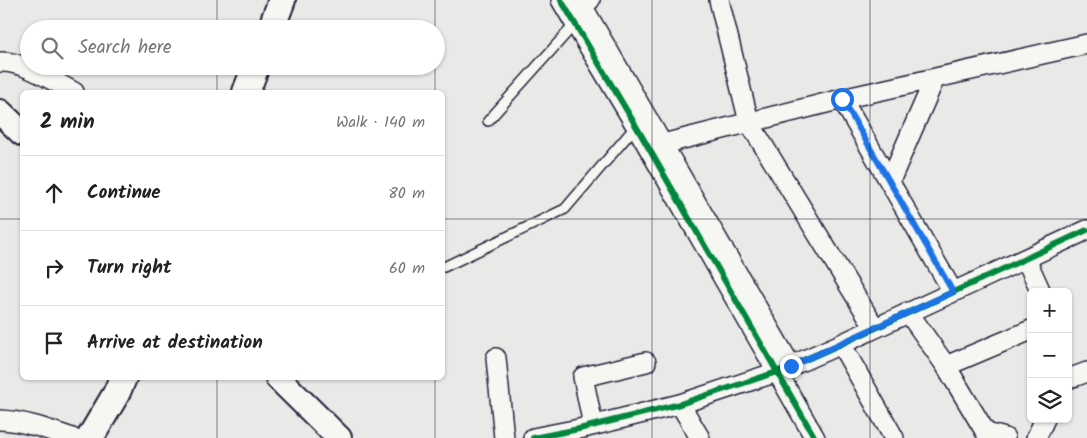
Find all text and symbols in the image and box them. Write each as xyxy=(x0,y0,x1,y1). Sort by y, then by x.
search box xyxy=(20,20,445,75)
text: Search here xyxy=(78,33,172,63)
icon: search xyxy=(38,34,66,62)
route start xyxy=(831,88,854,111)
text: 2 min xyxy=(40,106,95,139)
text: Walk · 140 m xyxy=(336,110,425,135)
text: Continue xyxy=(87,178,160,208)
icon: ahead xyxy=(40,179,68,207)
text: 80 m xyxy=(388,181,425,206)
text: Turn right xyxy=(87,253,172,283)
icon: right xyxy=(40,254,68,282)
text: 60 m xyxy=(389,256,425,281)
map controls xyxy=(1027,288,1072,423)
button: + xyxy=(1027,288,1072,333)
text: Arrive at destination xyxy=(87,328,263,358)
icon: arrive xyxy=(40,329,68,357)
button: − xyxy=(1027,333,1072,378)
route end xyxy=(780,355,803,378)
button: layers xyxy=(1027,378,1072,423)

